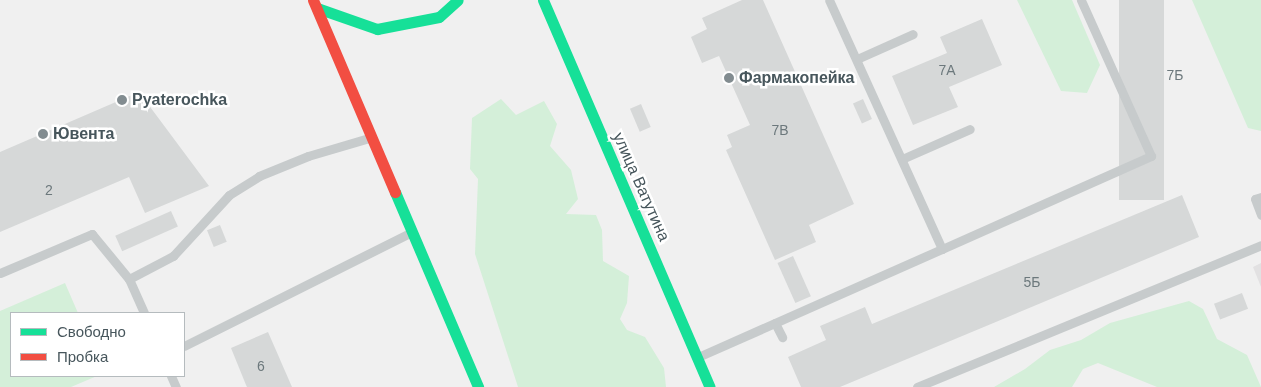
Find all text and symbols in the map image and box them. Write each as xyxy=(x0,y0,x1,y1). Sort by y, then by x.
house number: 7А xyxy=(938,62,956,78)
house number: 7Б xyxy=(1167,67,1183,83)
place label: Фармакопейка xyxy=(739,68,855,88)
marker: Фармакопейка xyxy=(723,72,735,84)
place label: Pyaterochka xyxy=(132,90,227,110)
marker: Pyaterochka xyxy=(116,94,128,106)
house number: 7В xyxy=(771,122,789,138)
place label: Ювента xyxy=(53,124,114,144)
marker: Ювента xyxy=(37,128,49,140)
street label: улица Ватутина xyxy=(608,130,674,244)
house number: 2 xyxy=(45,182,53,198)
house number: 5Б xyxy=(1024,274,1040,290)
legend xyxy=(10,312,185,377)
text: Свободно xyxy=(57,323,126,340)
text: Пробка xyxy=(57,348,108,365)
house number: 6 xyxy=(257,358,265,374)

